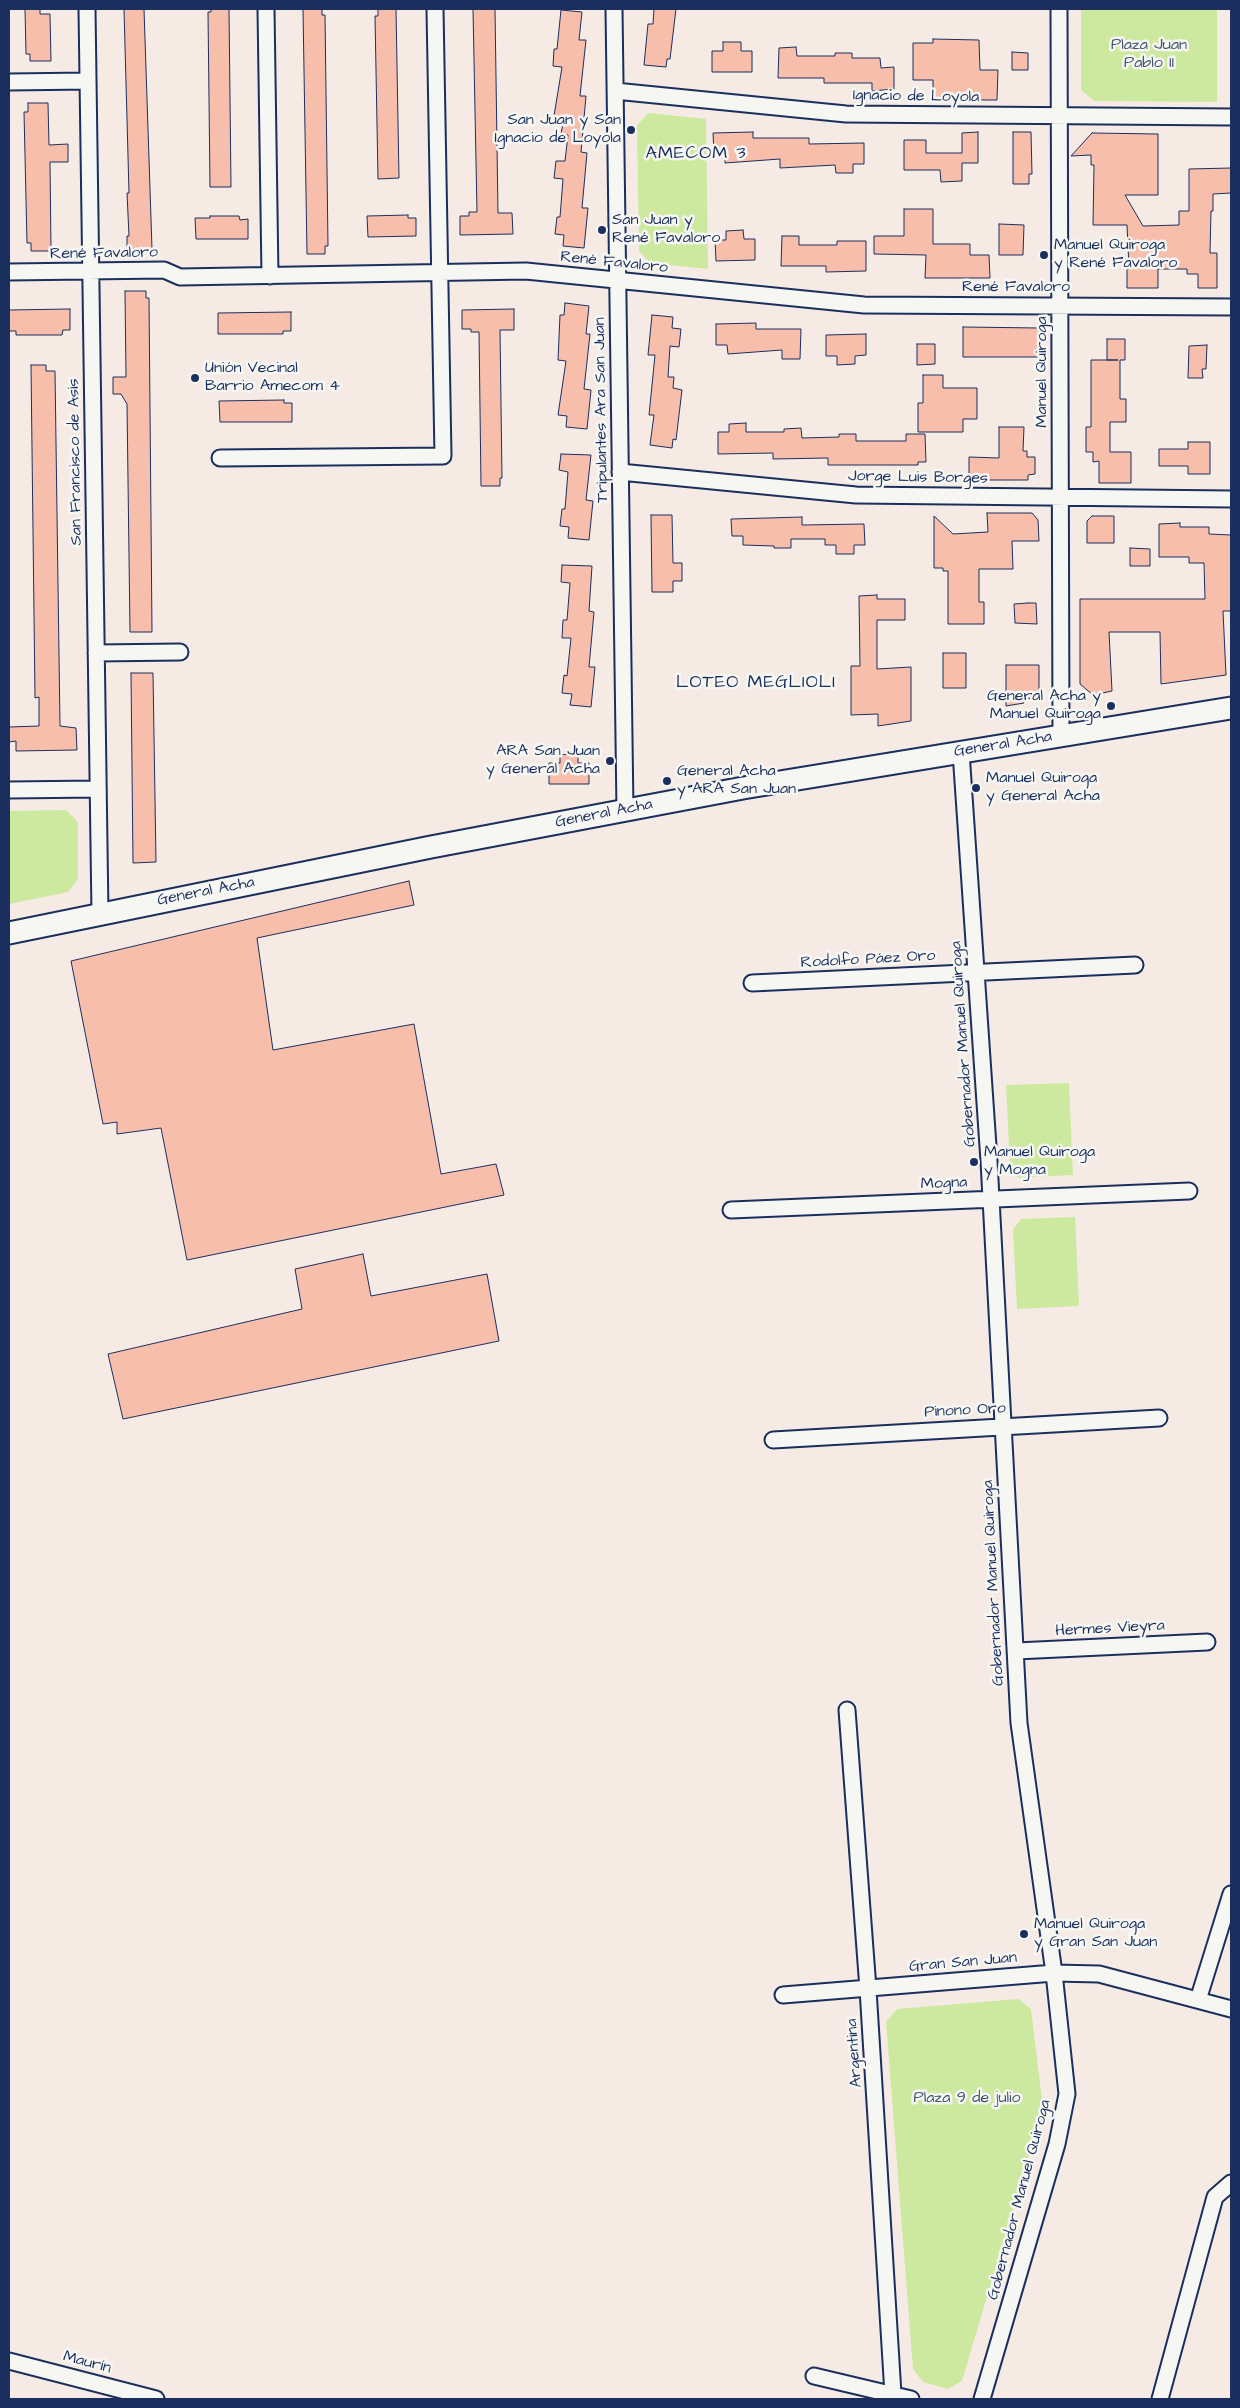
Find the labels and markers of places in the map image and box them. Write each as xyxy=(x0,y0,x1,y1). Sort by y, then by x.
place label: San Juan y San Ignacio de Loyola xyxy=(494,111,621,149)
marker: San Juan y San Ignacio de Loyola xyxy=(625,124,637,136)
place label: San Juan y René Favaloro xyxy=(612,211,720,249)
marker: San Juan y René Favaloro xyxy=(596,224,608,236)
place label: Manuel Quiroga y René Favaloro xyxy=(1054,236,1177,274)
marker: Manuel Quiroga y René Favaloro xyxy=(1038,249,1050,261)
place label: Unión Vecinal Barrio Amecom 4 xyxy=(205,359,340,397)
marker: Unión Vecinal Barrio Amecom 4 xyxy=(189,372,201,384)
place label: General Acha y Manuel Quiroga xyxy=(987,687,1101,725)
marker: General Acha y Manuel Quiroga xyxy=(1105,700,1117,712)
place label: ARA San Juan y General Acha xyxy=(486,742,600,780)
marker: ARA San Juan y General Acha xyxy=(604,755,616,767)
place label: General Acha y ARA San Juan xyxy=(677,762,796,800)
place label: Manuel Quiroga y General Acha xyxy=(986,769,1100,807)
marker: General Acha y ARA San Juan xyxy=(661,775,673,787)
marker: Manuel Quiroga y General Acha xyxy=(970,782,982,794)
place label: Manuel Quiroga y Mogna xyxy=(984,1143,1095,1181)
marker: Manuel Quiroga y Mogna xyxy=(968,1156,980,1168)
place label: Manuel Quiroga y Gran San Juan xyxy=(1034,1915,1157,1953)
marker: Manuel Quiroga y Gran San Juan xyxy=(1018,1928,1030,1940)

